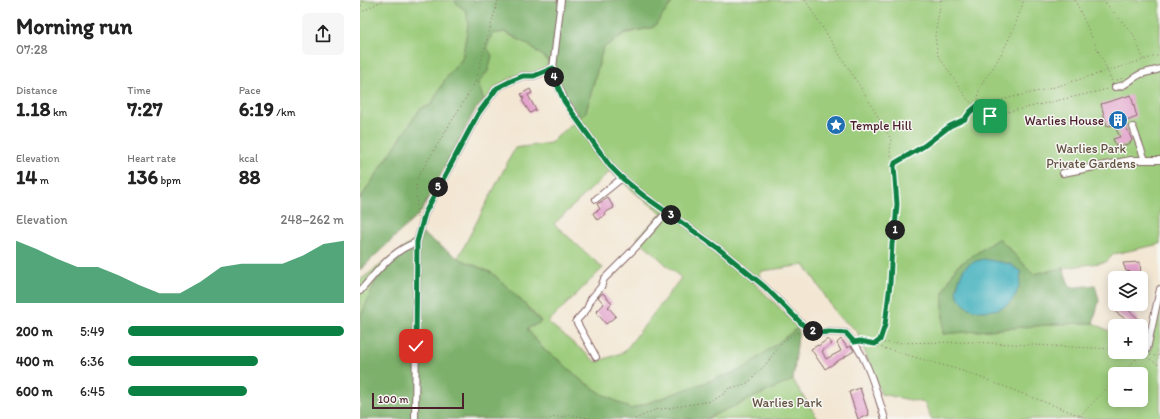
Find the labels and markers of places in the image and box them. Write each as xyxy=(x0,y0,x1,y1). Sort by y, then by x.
pin: 4 xyxy=(544,67,564,87)
pin xyxy=(973,99,1007,133)
building icon: Warlies House xyxy=(1107,109,1129,131)
place label: Warlies House xyxy=(1025,113,1104,128)
place icon: Temple Hill xyxy=(825,114,847,136)
place label: Temple Hill xyxy=(850,118,912,133)
pin: 5 xyxy=(428,177,448,197)
pin: 3 xyxy=(661,205,681,225)
pin: 1 xyxy=(885,220,905,240)
pin: 2 xyxy=(803,321,823,341)
pin xyxy=(399,329,433,363)

